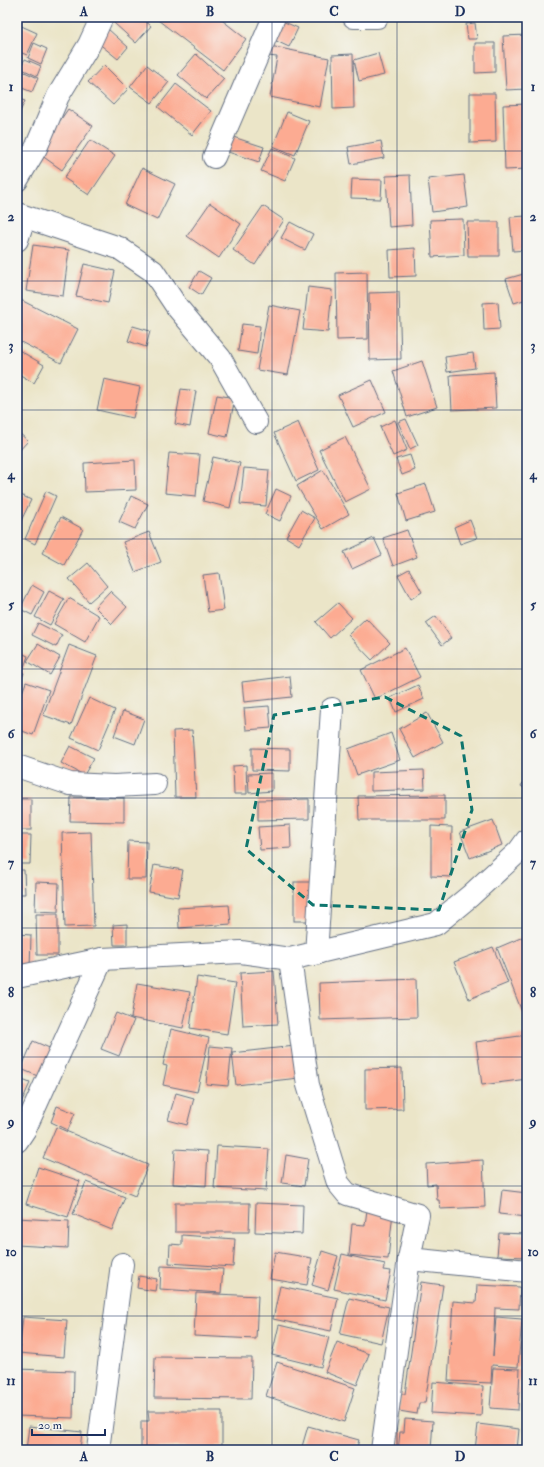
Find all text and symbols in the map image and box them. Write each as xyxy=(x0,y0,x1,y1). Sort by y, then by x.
text: A xyxy=(79,4,89,20)
text: B xyxy=(206,4,214,20)
text: C xyxy=(329,4,339,20)
text: D xyxy=(455,4,466,20)
text: 1 xyxy=(9,79,14,95)
text: 1 xyxy=(531,79,536,95)
text: 2 xyxy=(8,209,15,225)
text: 2 xyxy=(530,209,537,225)
text: 3 xyxy=(9,338,14,354)
text: 3 xyxy=(531,338,536,354)
text: 4 xyxy=(6,467,15,483)
text: 4 xyxy=(528,467,537,483)
text: 5 xyxy=(8,597,14,613)
text: 5 xyxy=(530,597,536,613)
text: 6 xyxy=(8,726,16,742)
text: 6 xyxy=(530,726,538,742)
text: 7 xyxy=(8,855,15,871)
text: 7 xyxy=(530,855,537,871)
text: 8 xyxy=(8,985,14,1001)
text: 8 xyxy=(530,985,536,1001)
text: 9 xyxy=(6,1114,15,1130)
text: 9 xyxy=(528,1114,537,1130)
text: 10 xyxy=(5,1244,17,1260)
text: 10 xyxy=(527,1244,539,1260)
text: 11 xyxy=(6,1373,16,1389)
text: 11 xyxy=(528,1373,538,1389)
scale bar xyxy=(32,1411,105,1437)
text: 20 m xyxy=(38,1418,63,1433)
text: A xyxy=(79,1449,89,1465)
text: B xyxy=(206,1449,214,1465)
text: C xyxy=(329,1449,339,1465)
text: D xyxy=(455,1449,466,1465)

